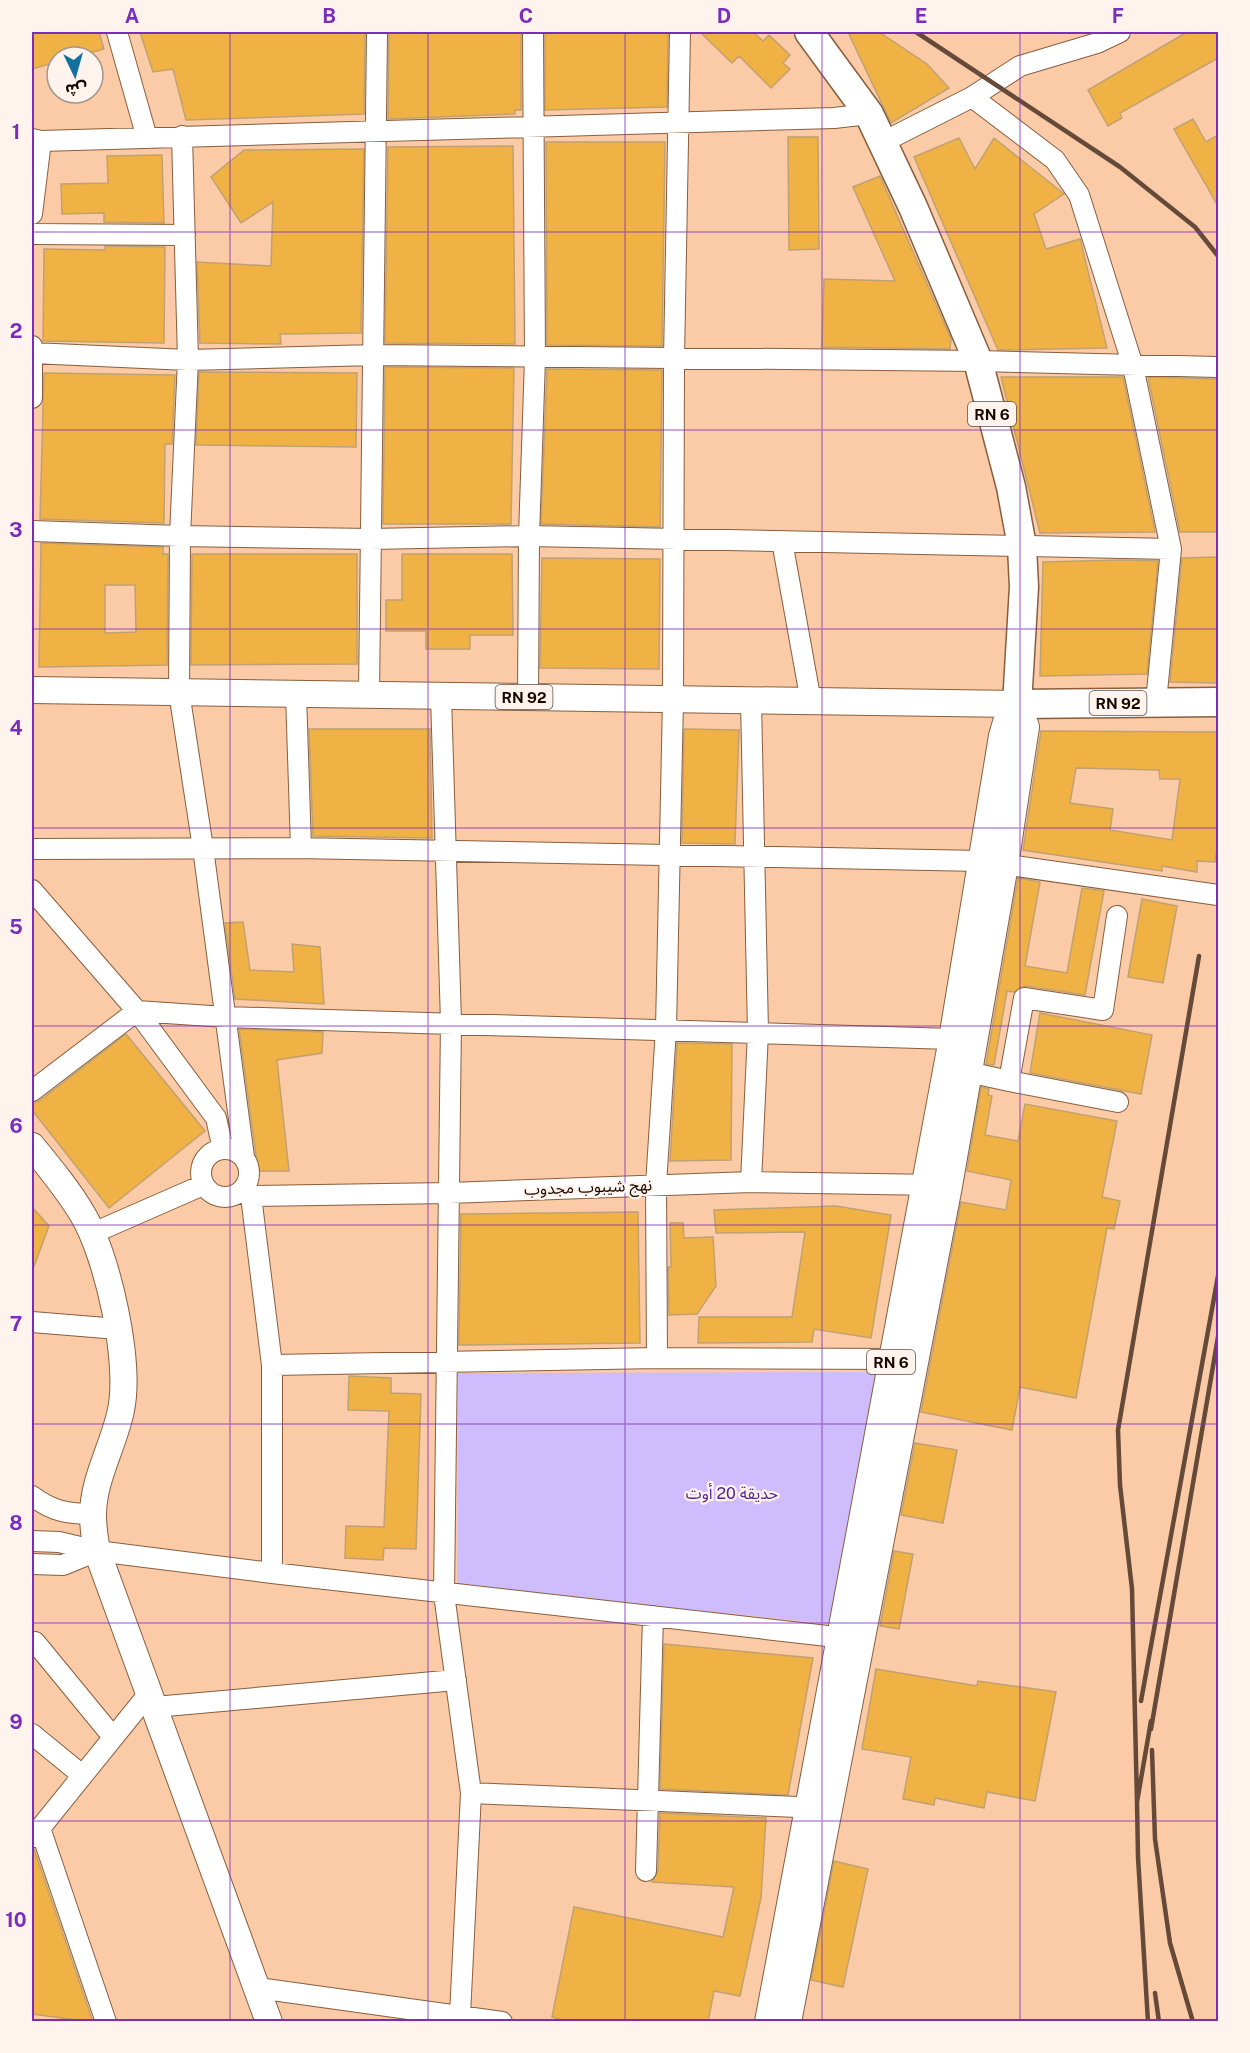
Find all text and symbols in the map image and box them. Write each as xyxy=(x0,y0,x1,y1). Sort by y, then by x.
text: A xyxy=(125,4,139,28)
text: B xyxy=(322,4,336,28)
text: C xyxy=(519,4,533,28)
text: D xyxy=(717,4,731,28)
text: E xyxy=(915,4,927,28)
text: F xyxy=(1112,4,1124,28)
north arrow xyxy=(45,45,105,105)
text: ش xyxy=(64,79,88,100)
text: 1 xyxy=(12,120,20,144)
text: 2 xyxy=(10,319,22,343)
road number: RN 6 xyxy=(968,402,1016,426)
text: 3 xyxy=(9,518,23,542)
road number: RN 92 xyxy=(496,685,552,709)
road number: RN 92 xyxy=(1090,691,1146,715)
text: 4 xyxy=(9,716,23,740)
text: 5 xyxy=(9,915,23,939)
text: 6 xyxy=(9,1114,23,1138)
street label: نهج شيبوب مجدوب xyxy=(524,1175,652,1202)
text: 7 xyxy=(10,1312,22,1336)
road number: RN 6 xyxy=(867,1350,915,1374)
park label: حديقة 20 أوت xyxy=(686,1483,778,1503)
text: 8 xyxy=(9,1511,23,1535)
text: 9 xyxy=(9,1710,23,1734)
text: 10 xyxy=(5,1908,27,1932)

